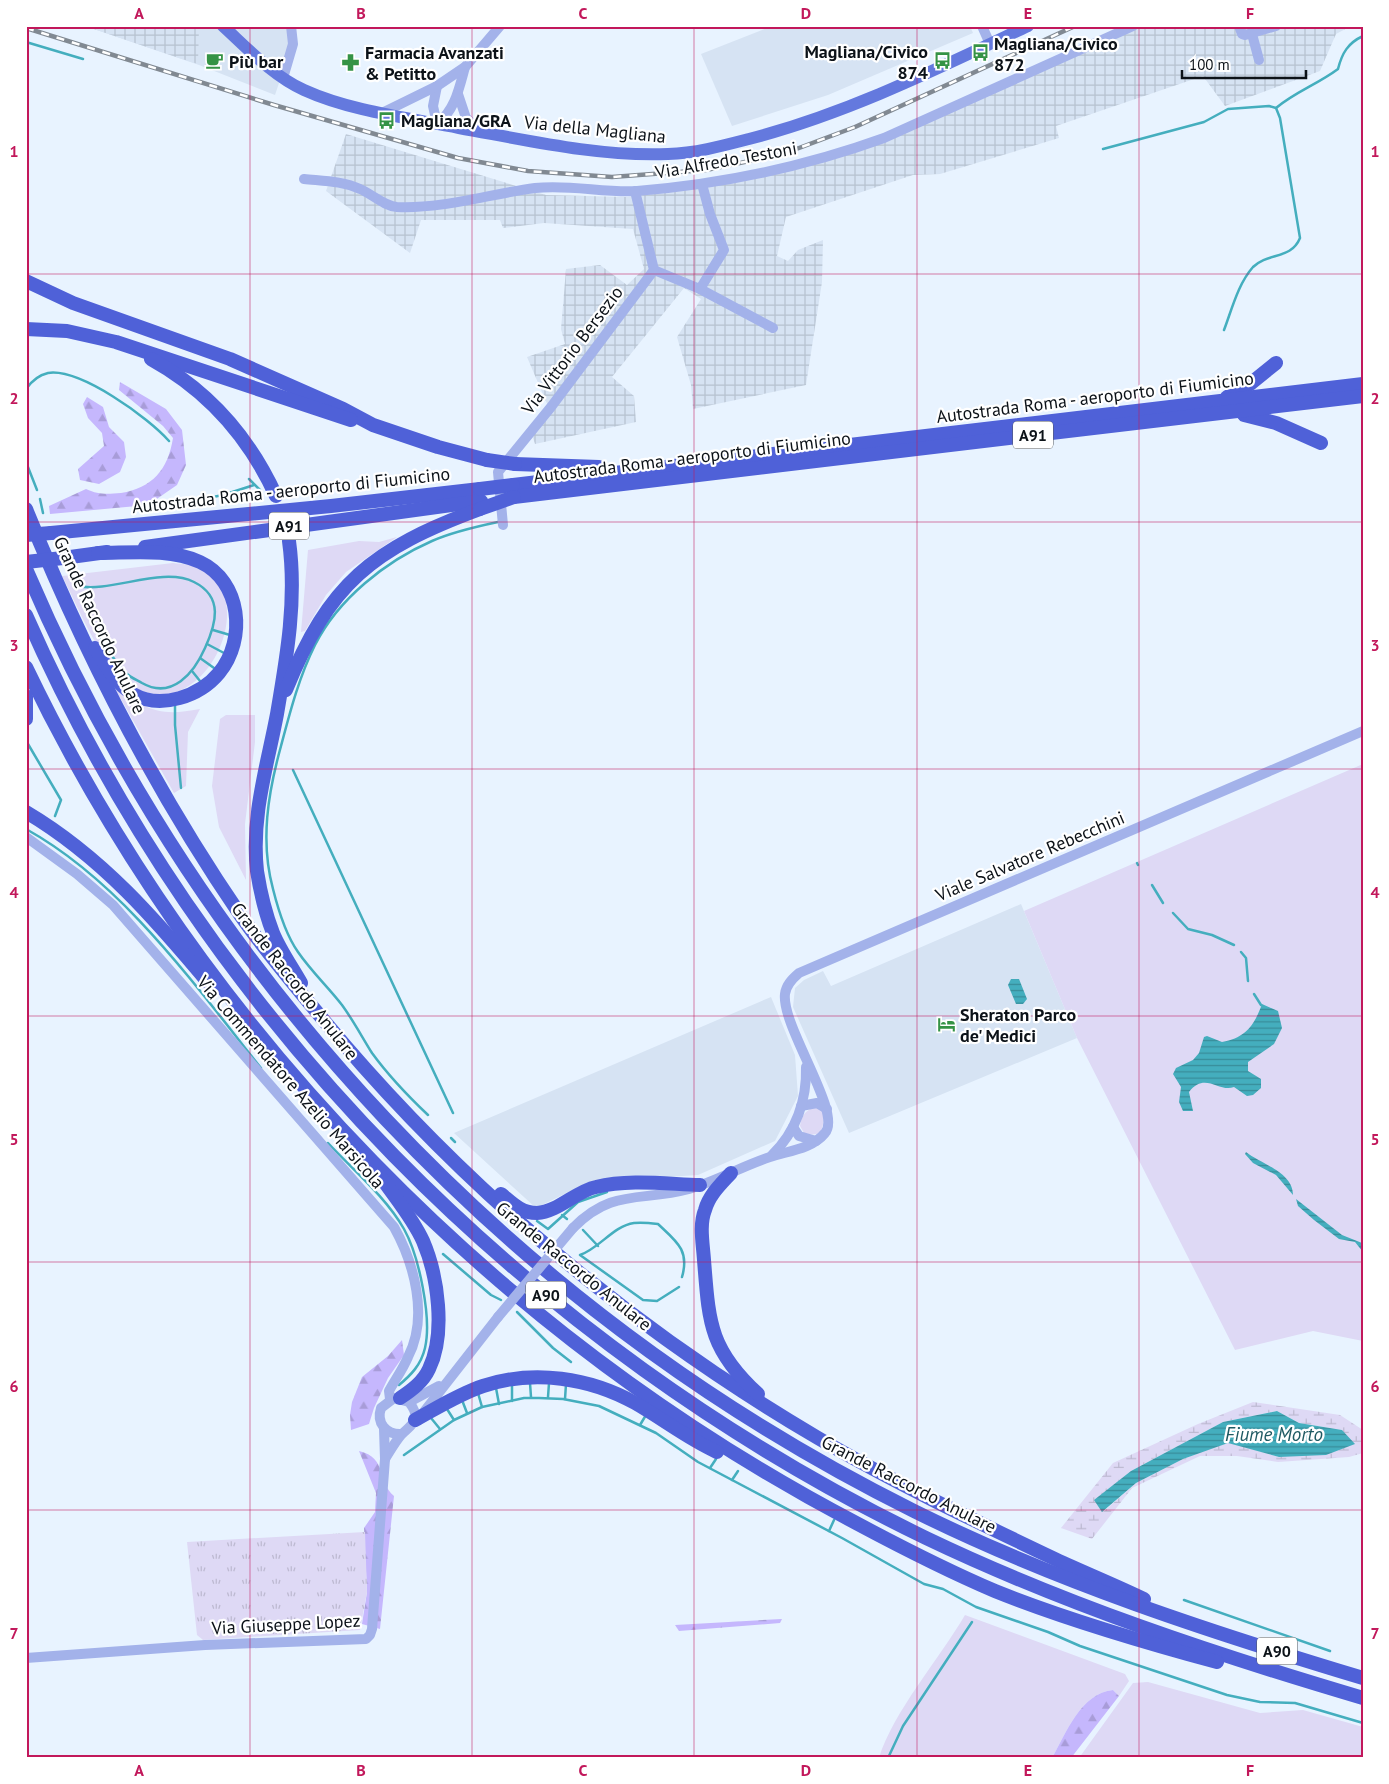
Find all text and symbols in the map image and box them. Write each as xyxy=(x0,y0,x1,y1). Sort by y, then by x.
text: A xyxy=(134,3,144,23)
text: B xyxy=(356,3,366,23)
text: C xyxy=(579,3,588,23)
text: D xyxy=(801,3,811,23)
text: E xyxy=(1024,3,1032,23)
text: F xyxy=(1246,3,1254,23)
place label: Magliana/Civico 872 xyxy=(994,32,1118,76)
place label: Magliana/Civico 874 xyxy=(804,40,928,84)
place label: Farmacia Avanzati & Petitto xyxy=(365,41,504,85)
bus stop icon: Magliana/Civico 872 xyxy=(970,43,990,63)
scale bar xyxy=(1182,48,1305,80)
place label: Più bar xyxy=(229,50,284,73)
cafe icon: Più bar xyxy=(205,51,225,71)
bus stop icon: Magliana/Civico 874 xyxy=(932,51,952,71)
pharmacy icon: Farmacia Avanzati & Petitto xyxy=(341,52,361,72)
text: 100 m xyxy=(1189,55,1230,74)
place label: Magliana/GRA xyxy=(401,109,511,132)
bus stop icon: Magliana/GRA xyxy=(377,110,397,130)
street label: Via della Magliana xyxy=(522,110,667,148)
street label: Via Alfredo Testoni xyxy=(652,136,799,184)
text: 1 xyxy=(9,141,19,161)
text: 1 xyxy=(1370,141,1380,161)
street label: Via Vittorio Bersezio xyxy=(516,281,628,420)
street label: Autostrada Roma - aeroporto di Fiumicino xyxy=(935,366,1255,428)
text: 2 xyxy=(9,388,19,408)
text: 2 xyxy=(1370,388,1380,408)
road number: A91 xyxy=(1013,422,1053,448)
street label: Autostrada Roma - aeroporto di Fiumicino xyxy=(532,426,852,488)
street label: Autostrada Roma - aeroporto di Fiumicino xyxy=(131,462,451,518)
road number: A91 xyxy=(269,512,309,540)
street label: Grande Raccordo Anulare xyxy=(49,533,151,717)
text: 3 xyxy=(9,635,19,655)
text: 3 xyxy=(1370,635,1380,655)
street label: Viale Salvatore Rebecchini xyxy=(931,806,1128,907)
text: 4 xyxy=(9,882,19,902)
text: 4 xyxy=(1370,882,1380,902)
street label: Grande Raccordo Anulare xyxy=(226,898,364,1064)
street label: Via Commendatore Azelio Marsicola xyxy=(192,970,390,1193)
place label: Sheraton Parco de' Medici xyxy=(960,1003,1076,1047)
hotel icon: Sheraton Parco de' Medici xyxy=(936,1014,956,1034)
text: 5 xyxy=(9,1129,19,1149)
text: 5 xyxy=(1370,1129,1380,1149)
street label: Grande Raccordo Anulare xyxy=(492,1196,656,1336)
road number: A90 xyxy=(526,1282,566,1308)
text: 6 xyxy=(9,1376,19,1396)
text: 6 xyxy=(1370,1376,1380,1396)
water label: Fiume Morto xyxy=(1225,1422,1323,1446)
street label: Grande Raccordo Anulare xyxy=(818,1430,1000,1538)
street label: Via Giuseppe Lopez xyxy=(210,1609,361,1639)
text: 7 xyxy=(9,1623,19,1643)
text: 7 xyxy=(1370,1623,1380,1643)
road number: A90 xyxy=(1257,1638,1297,1664)
text: A xyxy=(134,1760,144,1780)
text: B xyxy=(356,1760,366,1780)
text: C xyxy=(579,1760,588,1780)
text: D xyxy=(801,1760,811,1780)
text: E xyxy=(1024,1760,1032,1780)
text: F xyxy=(1246,1760,1254,1780)

